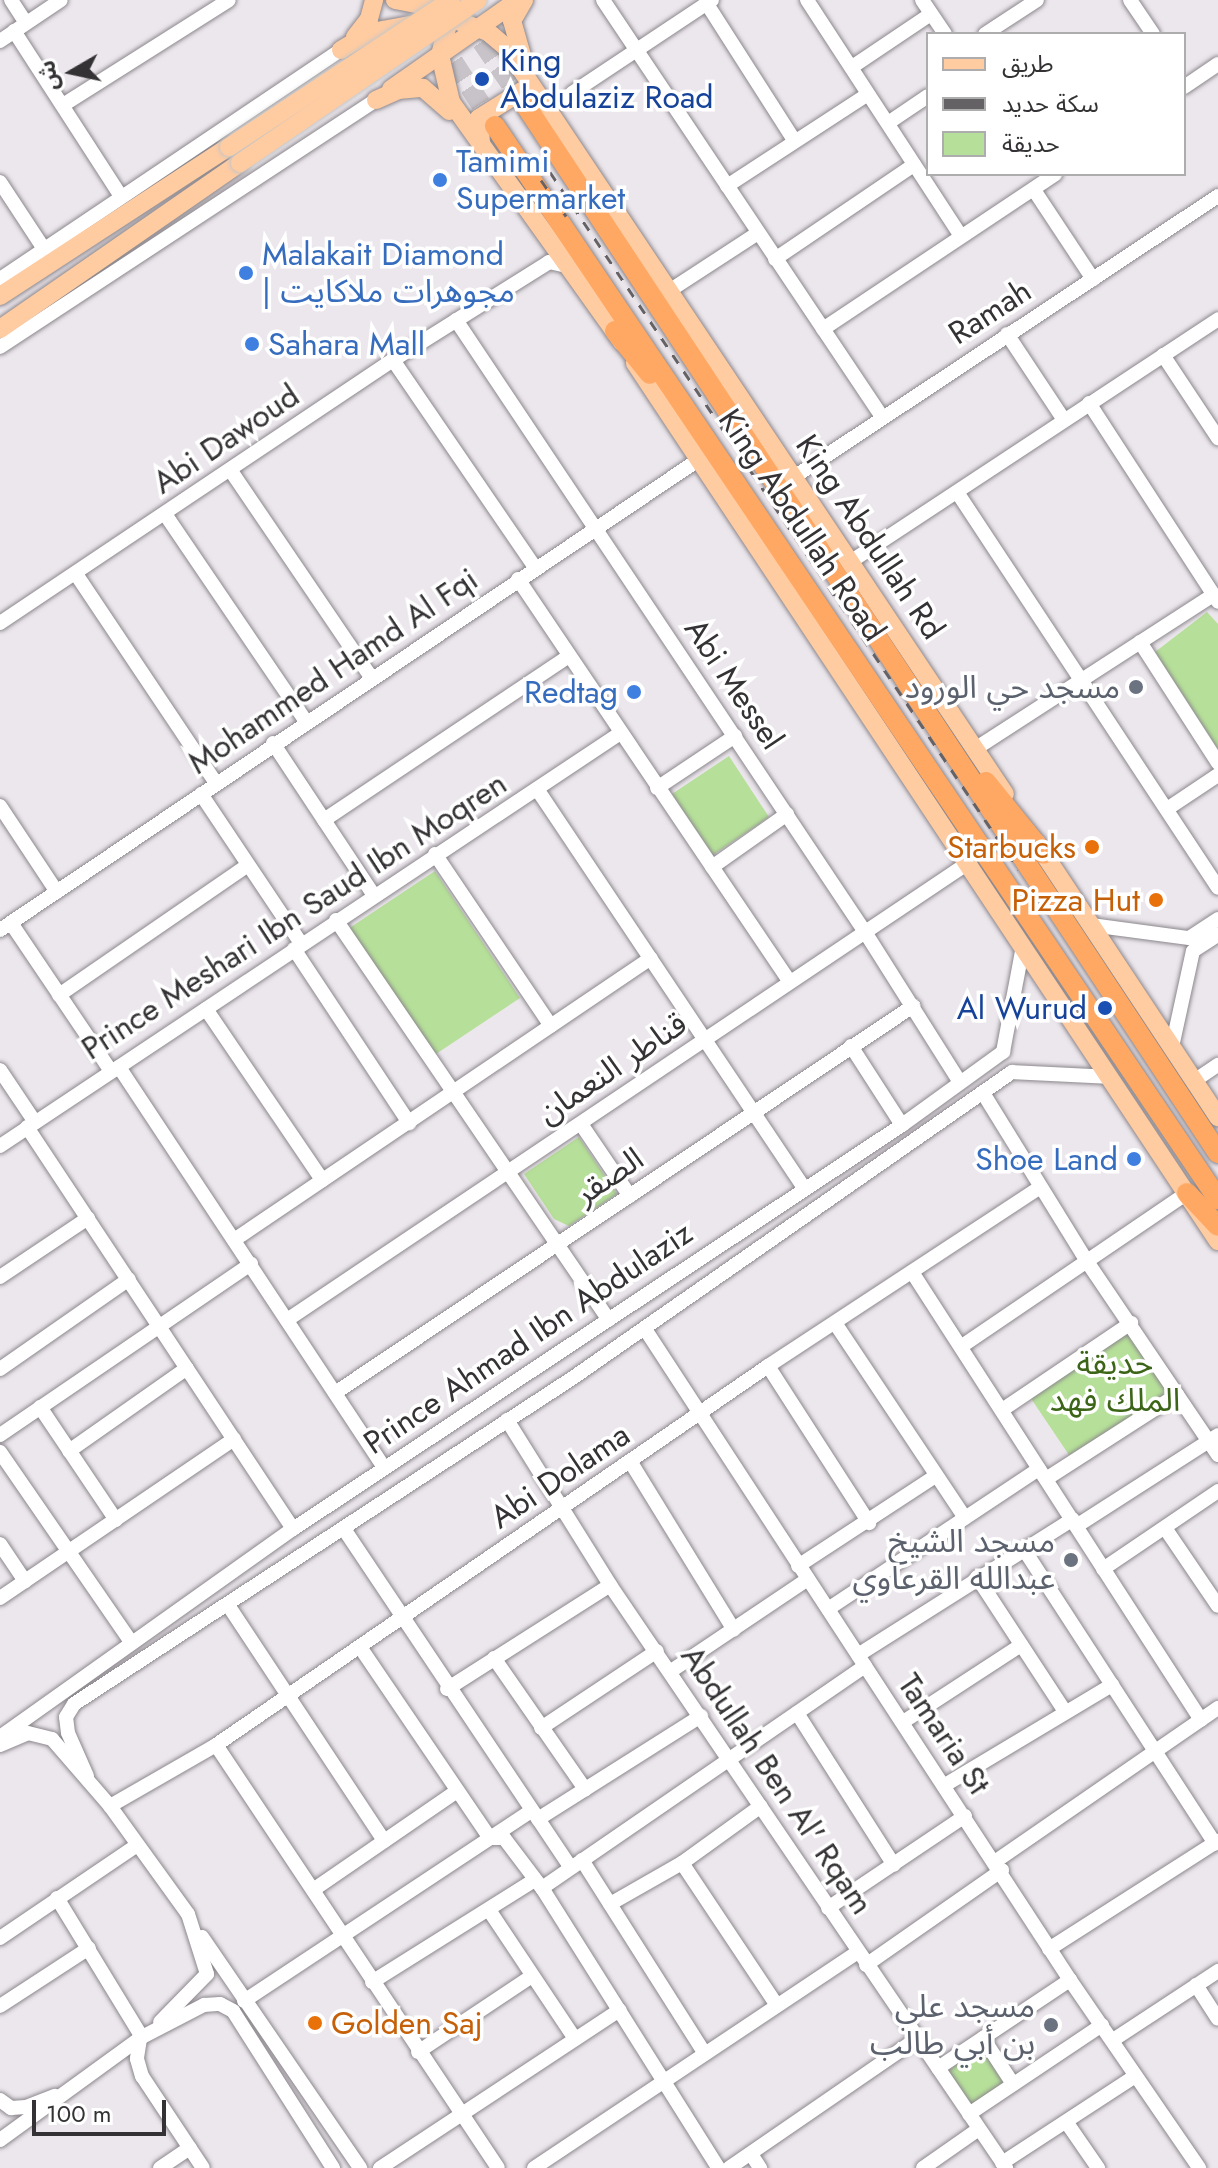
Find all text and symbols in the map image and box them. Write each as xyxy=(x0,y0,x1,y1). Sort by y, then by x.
north arrow xyxy=(32,32,112,112)
legend xyxy=(926,32,1186,176)
place label: King Abdulaziz Road xyxy=(500,42,714,117)
text: طريق xyxy=(1002,46,1054,81)
text: ش xyxy=(30,58,66,93)
marker: King Abdulaziz Road xyxy=(471,68,493,90)
text: سكة حديد xyxy=(1002,86,1099,121)
text: حديقة xyxy=(1002,126,1060,161)
place label: Tamimi Supermarket xyxy=(456,143,625,218)
marker: Tamimi Supermarket xyxy=(431,171,449,189)
place label: Malakait Diamond | مجوهرات ملاكايت xyxy=(262,236,515,311)
marker: Malakait Diamond | مجوهرات ملاكايت xyxy=(237,264,255,282)
street label: Ramah xyxy=(942,271,1038,353)
place label: Sahara Mall xyxy=(268,325,425,363)
marker: Sahara Mall xyxy=(243,335,261,353)
street label: Abi Dawoud xyxy=(146,376,306,502)
street label: King Abdullah Road xyxy=(710,402,894,648)
street label: King Abdullah Rd xyxy=(788,428,952,646)
street label: Mohammed Hamd Al Fqi xyxy=(181,560,485,782)
street label: Abi Messel xyxy=(676,611,792,757)
place label: مسجد حي الورود xyxy=(905,668,1120,706)
place label: Redtag xyxy=(524,673,618,711)
marker: مسجد حي الورود xyxy=(1127,678,1145,696)
marker: Redtag xyxy=(625,683,643,701)
street label: Prince Meshari Ibn Saud Ibn Moqren xyxy=(74,764,514,1068)
place label: Starbucks xyxy=(947,828,1076,866)
marker: Starbucks xyxy=(1083,838,1101,856)
place label: Pizza Hut xyxy=(1011,881,1140,919)
marker: Pizza Hut xyxy=(1147,891,1165,909)
place label: Al Wurud xyxy=(957,989,1087,1027)
marker: Al Wurud xyxy=(1094,997,1116,1019)
street label: قناطر النعمان xyxy=(530,1004,694,1132)
street label: الصقر xyxy=(567,1139,651,1213)
place label: Shoe Land xyxy=(975,1140,1118,1178)
marker: Shoe Land xyxy=(1125,1150,1143,1168)
street label: Prince Ahmad Ibn Abdulaziz xyxy=(356,1214,700,1462)
park label: حديقة الملك فهد xyxy=(1050,1345,1180,1420)
street label: Abi Dolama xyxy=(483,1415,637,1537)
place label: مسجد الشيخ عبدالله القرعاوي xyxy=(853,1523,1055,1598)
marker: مسجد الشيخ عبدالله القرعاوي xyxy=(1062,1551,1080,1569)
street label: Abdullah Ben Al' Rqam xyxy=(673,1639,881,1921)
street label: Tamaria St xyxy=(890,1667,998,1801)
place label: مسجد علي بن أبي طالب xyxy=(870,1988,1035,2063)
place label: Golden Saj xyxy=(331,2004,483,2042)
marker: Golden Saj xyxy=(306,2014,324,2032)
marker: مسجد علي بن أبي طالب xyxy=(1042,2016,1060,2034)
scale bar xyxy=(36,2084,170,2134)
text: 100 m xyxy=(46,2096,112,2131)

